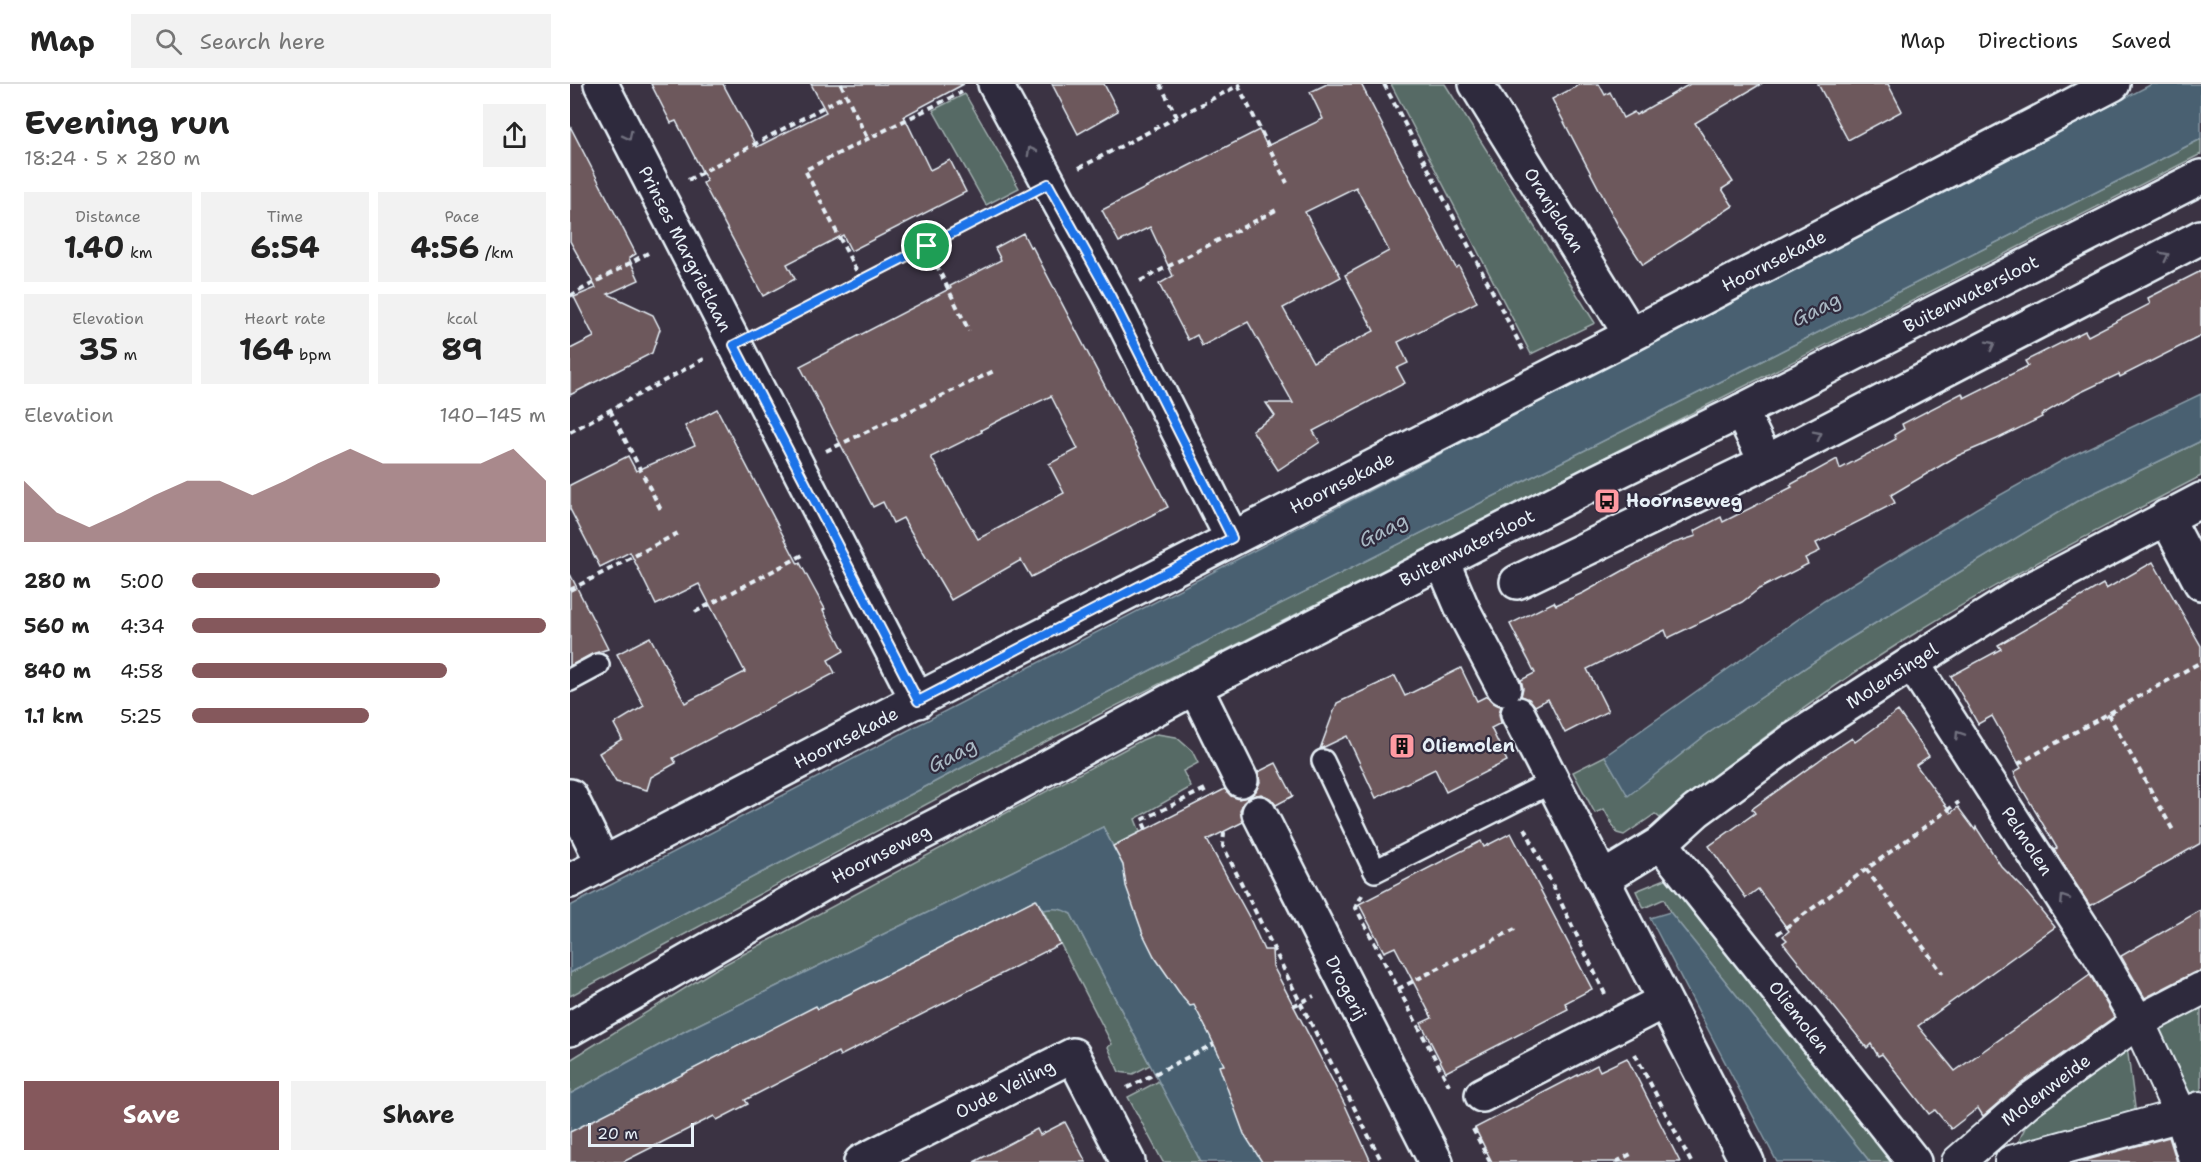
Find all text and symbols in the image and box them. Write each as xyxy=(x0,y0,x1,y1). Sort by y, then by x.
search box xyxy=(131,14,551,68)
text: Map xyxy=(30,22,95,60)
icon: search xyxy=(152,25,185,58)
text: Search here xyxy=(200,27,325,56)
text: Map xyxy=(1900,27,1945,55)
text: Directions xyxy=(1978,27,2078,55)
text: Saved xyxy=(2111,27,2171,55)
text: Evening run xyxy=(24,100,230,145)
button: share xyxy=(483,104,546,167)
one-way arrow xyxy=(620,130,632,141)
text: 18:24 · 5 × 280 m xyxy=(24,145,201,171)
one-way arrow xyxy=(1027,147,1038,158)
street label: Prinses Margrietlaan xyxy=(633,162,737,336)
street label: Oranjelaan xyxy=(1518,163,1590,257)
text: Distance xyxy=(75,206,141,227)
text: Time xyxy=(267,206,303,227)
text: Pace xyxy=(444,206,480,227)
pin xyxy=(901,220,952,271)
street label: Hoornsekade xyxy=(1718,224,1830,298)
text: 1.40 xyxy=(63,227,124,268)
text: 6:54 xyxy=(250,227,320,268)
text: 4:56 xyxy=(410,227,480,268)
icon: arrive xyxy=(910,229,943,262)
text: km xyxy=(124,242,153,263)
text: /km xyxy=(480,242,514,263)
street label: Buitenwatersloot xyxy=(1899,250,2043,338)
one-way arrow xyxy=(2158,252,2169,263)
water label: Gaag xyxy=(1787,286,1845,332)
text: Elevation xyxy=(72,308,144,329)
text: Heart rate xyxy=(244,308,326,329)
text: kcal xyxy=(446,308,478,329)
text: 35 xyxy=(79,329,118,370)
text: 164 xyxy=(239,329,294,370)
text: 89 xyxy=(441,329,483,370)
one-way arrow xyxy=(1985,341,1996,353)
text: m xyxy=(118,344,137,365)
text: bpm xyxy=(294,344,331,365)
text: Elevation xyxy=(24,402,114,428)
text: 140–145 m xyxy=(440,402,546,428)
one-way arrow xyxy=(1812,431,1822,442)
street label: Hoornsekade xyxy=(1286,446,1398,520)
bus stop icon: Hoornseweg xyxy=(1592,486,1622,516)
place label: Hoornseweg xyxy=(1626,489,1743,513)
street label: Buitenwatersloot xyxy=(1395,504,1539,592)
water label: Gaag xyxy=(1354,507,1412,553)
text: 280 m xyxy=(24,568,91,594)
text: 5:00 xyxy=(120,568,164,594)
text: 560 m xyxy=(24,613,90,639)
text: 4:34 xyxy=(120,613,165,639)
street label: Molensingel xyxy=(1841,637,1943,715)
text: 840 m xyxy=(24,658,91,684)
text: 4:58 xyxy=(120,658,164,684)
street label: Hoornsekade xyxy=(790,701,902,775)
text: 1.1 km xyxy=(24,703,83,729)
text: 5:25 xyxy=(120,703,162,729)
water label: Gaag xyxy=(923,731,981,779)
building icon: Oliemolen xyxy=(1387,731,1417,761)
one-way arrow xyxy=(1955,731,1966,742)
place label: Oliemolen xyxy=(1422,734,1515,758)
street label: Pelmolen xyxy=(1996,802,2058,880)
street label: Hoornseweg xyxy=(827,819,935,889)
one-way arrow xyxy=(2059,895,2071,905)
street label: Drogerij xyxy=(1320,952,1372,1024)
street label: Oliemolen xyxy=(1763,976,1835,1058)
street label: Molenweide xyxy=(1997,1049,2095,1131)
street label: Oude Veiling xyxy=(951,1054,1059,1124)
button: Save xyxy=(24,1081,279,1150)
button: Share xyxy=(291,1081,546,1150)
scale bar xyxy=(588,1120,694,1148)
text: 20 m xyxy=(597,1123,638,1144)

